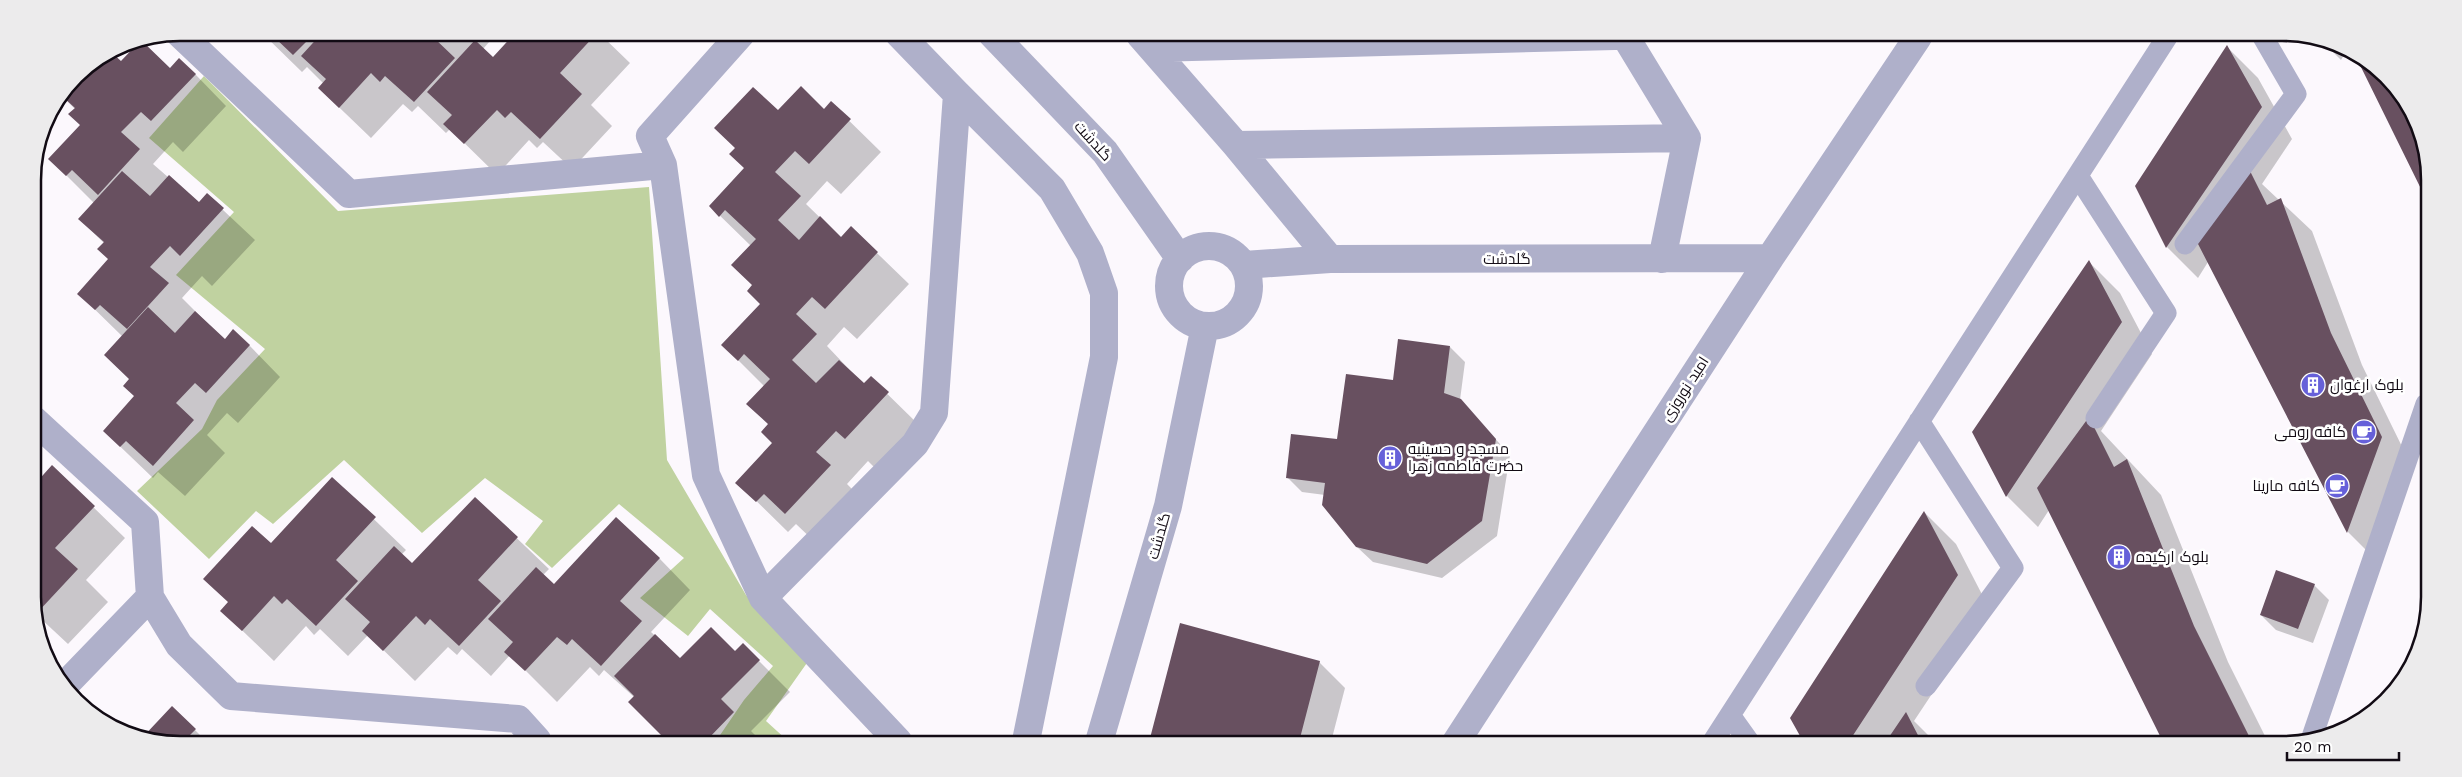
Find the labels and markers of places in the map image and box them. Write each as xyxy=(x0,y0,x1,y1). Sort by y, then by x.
building icon: بلوک ارغوان xyxy=(2300,372,2326,398)
place label: بلوک ارغوان xyxy=(2330,376,2404,395)
cafe icon: کافه رومی xyxy=(2351,419,2377,445)
place label: کافه رومی xyxy=(2274,423,2346,442)
place label: مسجد و حسینیه حضرت فاطمه زهرا xyxy=(1408,440,1523,475)
building icon: مسجد و حسینیه حضرت فاطمه زهرا xyxy=(1377,445,1403,471)
cafe icon: کافه مارینا xyxy=(2324,473,2350,499)
place label: کافه مارینا xyxy=(2252,477,2320,495)
building icon: بلوک ارکیده xyxy=(2106,544,2132,570)
place label: بلوک ارکیده xyxy=(2136,548,2209,566)

